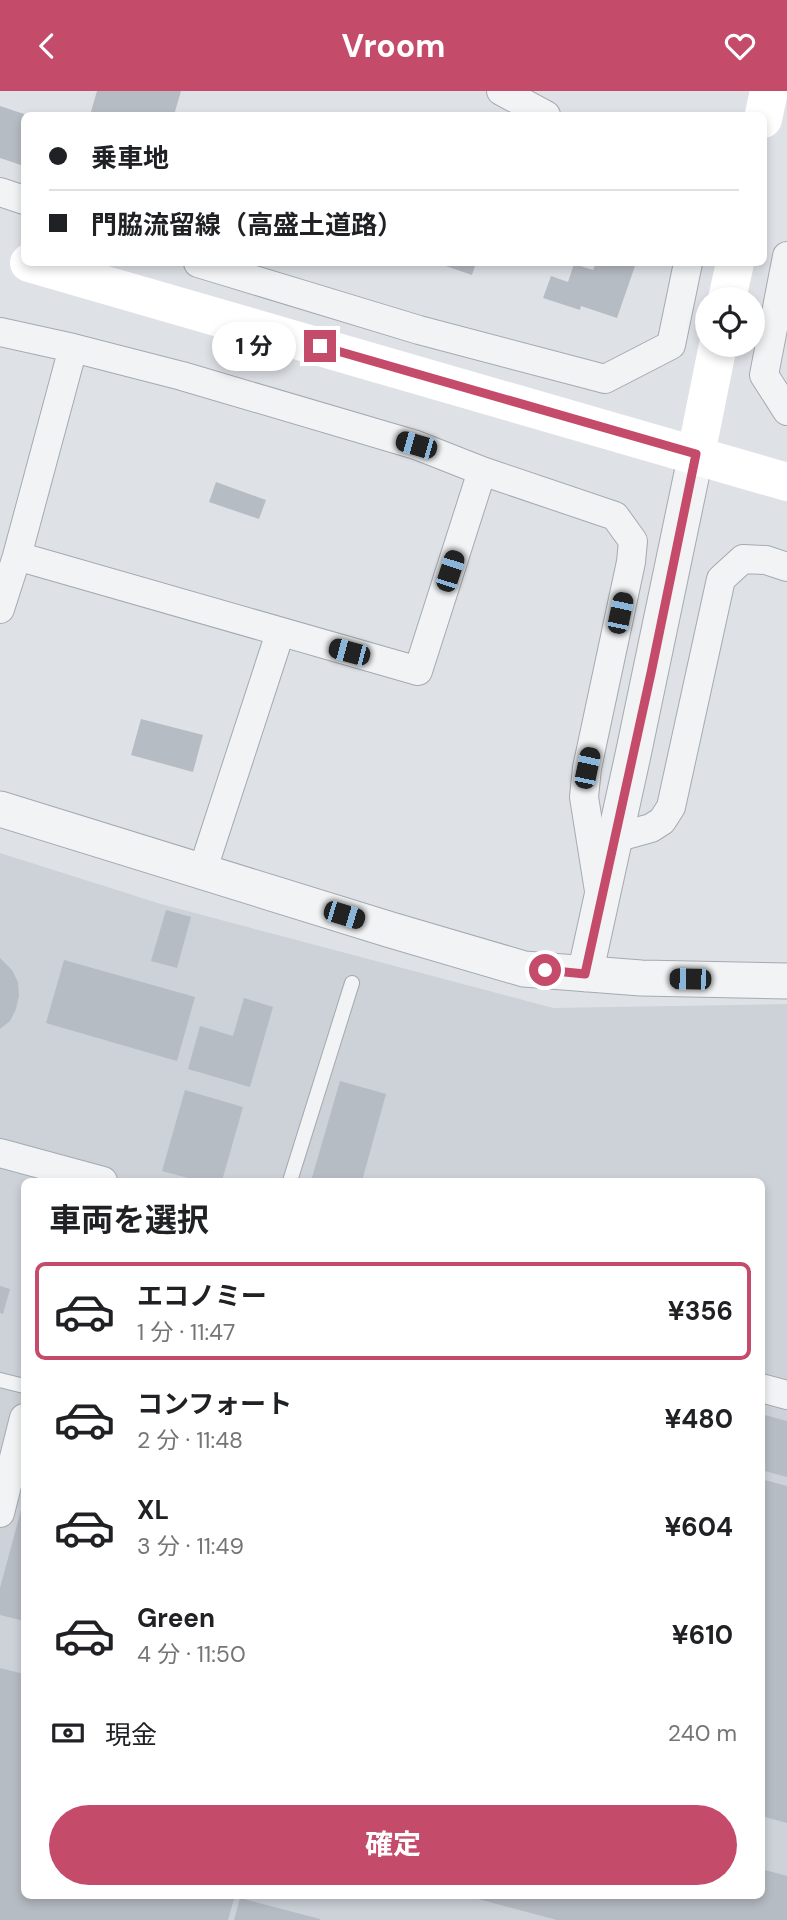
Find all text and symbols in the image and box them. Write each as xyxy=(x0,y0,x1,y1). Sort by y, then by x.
text: Vroom xyxy=(342,25,445,67)
icon: back xyxy=(28,27,66,65)
icon: heart xyxy=(721,27,759,65)
text: 乗車地 xyxy=(91,141,169,175)
text: 門脇流留線（高盛土道路） xyxy=(91,208,403,242)
map controls xyxy=(695,287,765,357)
button: locate xyxy=(695,287,765,357)
callout: 1 分 xyxy=(212,321,296,371)
route end xyxy=(304,330,336,362)
text: 1 分 xyxy=(236,331,272,361)
car xyxy=(393,429,440,461)
car xyxy=(434,548,467,594)
car xyxy=(606,590,635,636)
car xyxy=(326,636,373,668)
car xyxy=(573,745,602,791)
car xyxy=(321,899,368,931)
route start xyxy=(529,954,561,986)
car xyxy=(669,968,712,990)
text: 車両を選択 xyxy=(49,1199,209,1241)
text: エコノミー xyxy=(137,1279,267,1313)
icon: car xyxy=(53,1280,116,1343)
text: ¥356 xyxy=(668,1294,733,1328)
text: 1 分 · 11:47 xyxy=(137,1317,235,1347)
text: コンフォート xyxy=(137,1387,292,1421)
icon: car xyxy=(53,1388,116,1451)
text: ¥480 xyxy=(664,1402,733,1436)
text: 2 分 · 11:48 xyxy=(137,1425,243,1455)
text: XL xyxy=(137,1493,169,1527)
icon: car xyxy=(53,1496,116,1559)
text: ¥604 xyxy=(664,1510,733,1544)
text: 3 分 · 11:49 xyxy=(137,1531,244,1561)
text: Green xyxy=(137,1601,215,1635)
icon: car xyxy=(53,1604,116,1667)
text: ¥610 xyxy=(672,1618,733,1652)
text: 4 分 · 11:50 xyxy=(137,1639,246,1669)
icon: cash xyxy=(49,1714,87,1752)
text: 現金 xyxy=(105,1718,157,1752)
text: 240 m xyxy=(668,1718,737,1748)
button: 確定 xyxy=(49,1805,737,1885)

